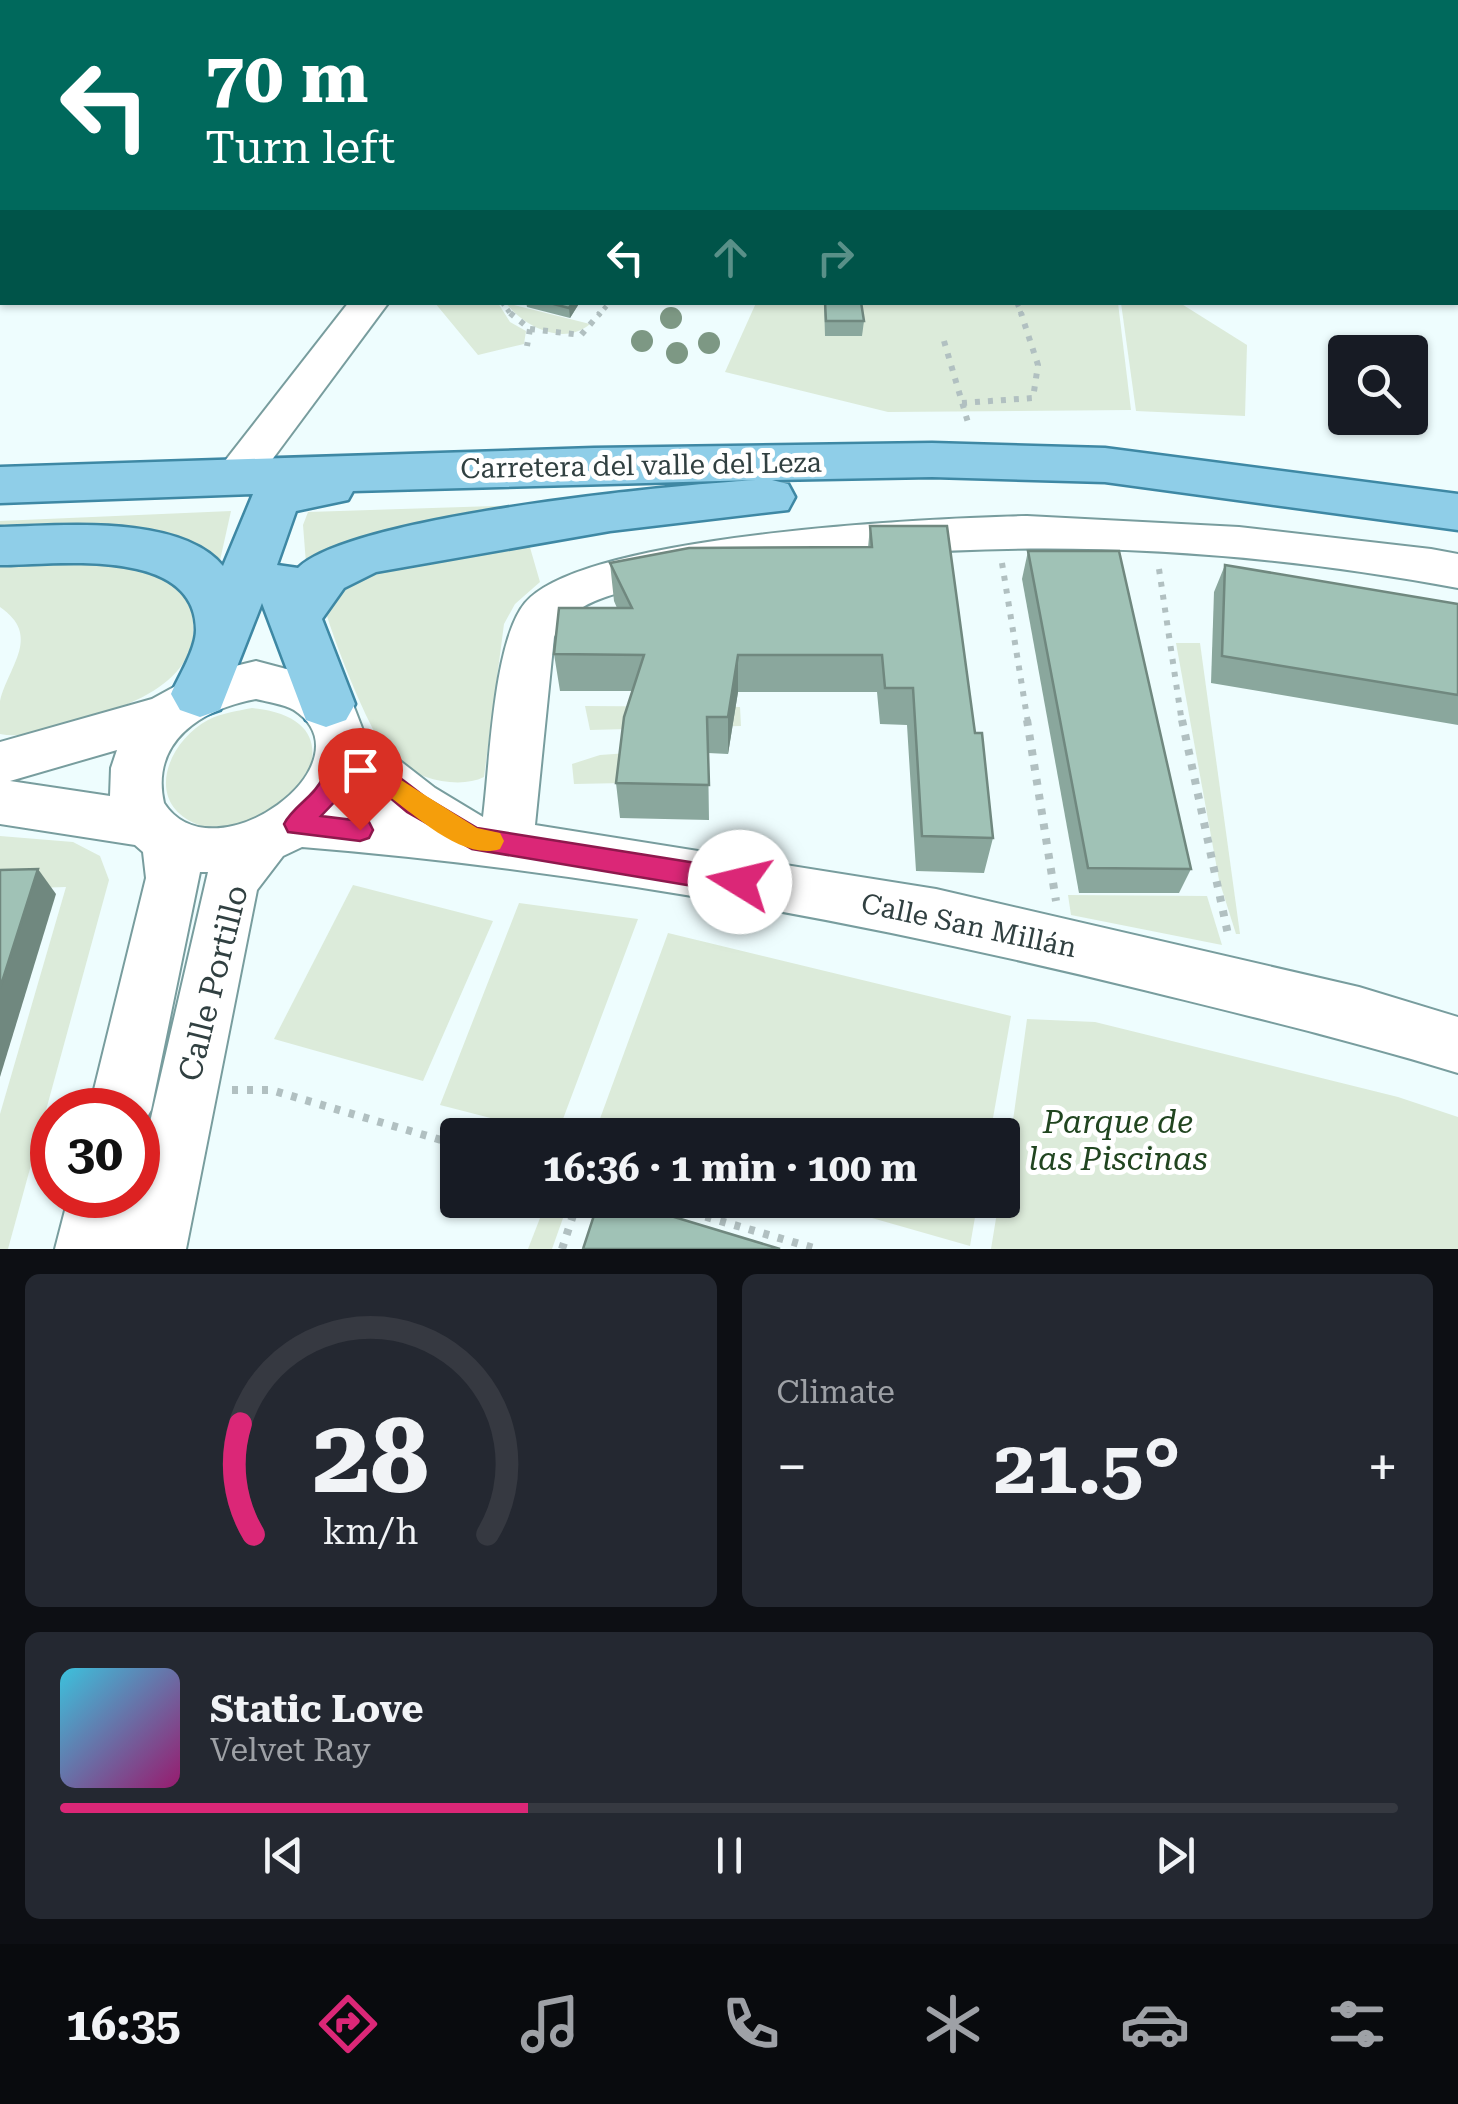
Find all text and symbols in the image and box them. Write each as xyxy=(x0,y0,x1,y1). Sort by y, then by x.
text: 70 m xyxy=(205,37,369,119)
icon: left xyxy=(40,40,170,170)
text: Turn left xyxy=(205,121,395,174)
icon: left xyxy=(598,230,653,285)
icon: ahead xyxy=(703,230,758,285)
icon: right xyxy=(808,230,863,285)
map controls xyxy=(1328,335,1428,435)
button: search xyxy=(1328,335,1428,435)
street label: Carretera del valle del Leza xyxy=(460,446,822,485)
pin xyxy=(318,728,403,831)
icon: arrive xyxy=(333,743,388,798)
position arrow xyxy=(688,830,792,934)
street label: Calle Portillo xyxy=(170,881,256,1085)
street label: Calle San Millán xyxy=(858,887,1079,964)
speed limit sign: 30 xyxy=(30,1088,160,1218)
park label: Parque de las Piscinas xyxy=(1028,1103,1208,1178)
text: 16:36 · 1 min · 100 m xyxy=(543,1146,917,1190)
text: Climate xyxy=(777,1373,895,1411)
text: 28 xyxy=(313,1396,429,1517)
text: 21.5° xyxy=(994,1423,1181,1511)
text: − xyxy=(777,1435,807,1499)
text: + xyxy=(1367,1435,1398,1499)
text: km/h xyxy=(323,1511,419,1553)
text: Static Love xyxy=(210,1687,423,1731)
text: Velvet Ray xyxy=(210,1731,371,1769)
icon: previous xyxy=(256,1828,311,1883)
icon: pause xyxy=(702,1828,757,1883)
icon: next xyxy=(1148,1828,1203,1883)
icon: directions xyxy=(313,1989,383,2059)
icon: music xyxy=(515,1989,585,2059)
icon: phone xyxy=(716,1989,786,2059)
icon: climate xyxy=(918,1989,988,2059)
icon: car xyxy=(1120,1989,1190,2059)
icon: filters xyxy=(1322,1989,1392,2059)
text: 16:35 xyxy=(66,1998,181,2051)

